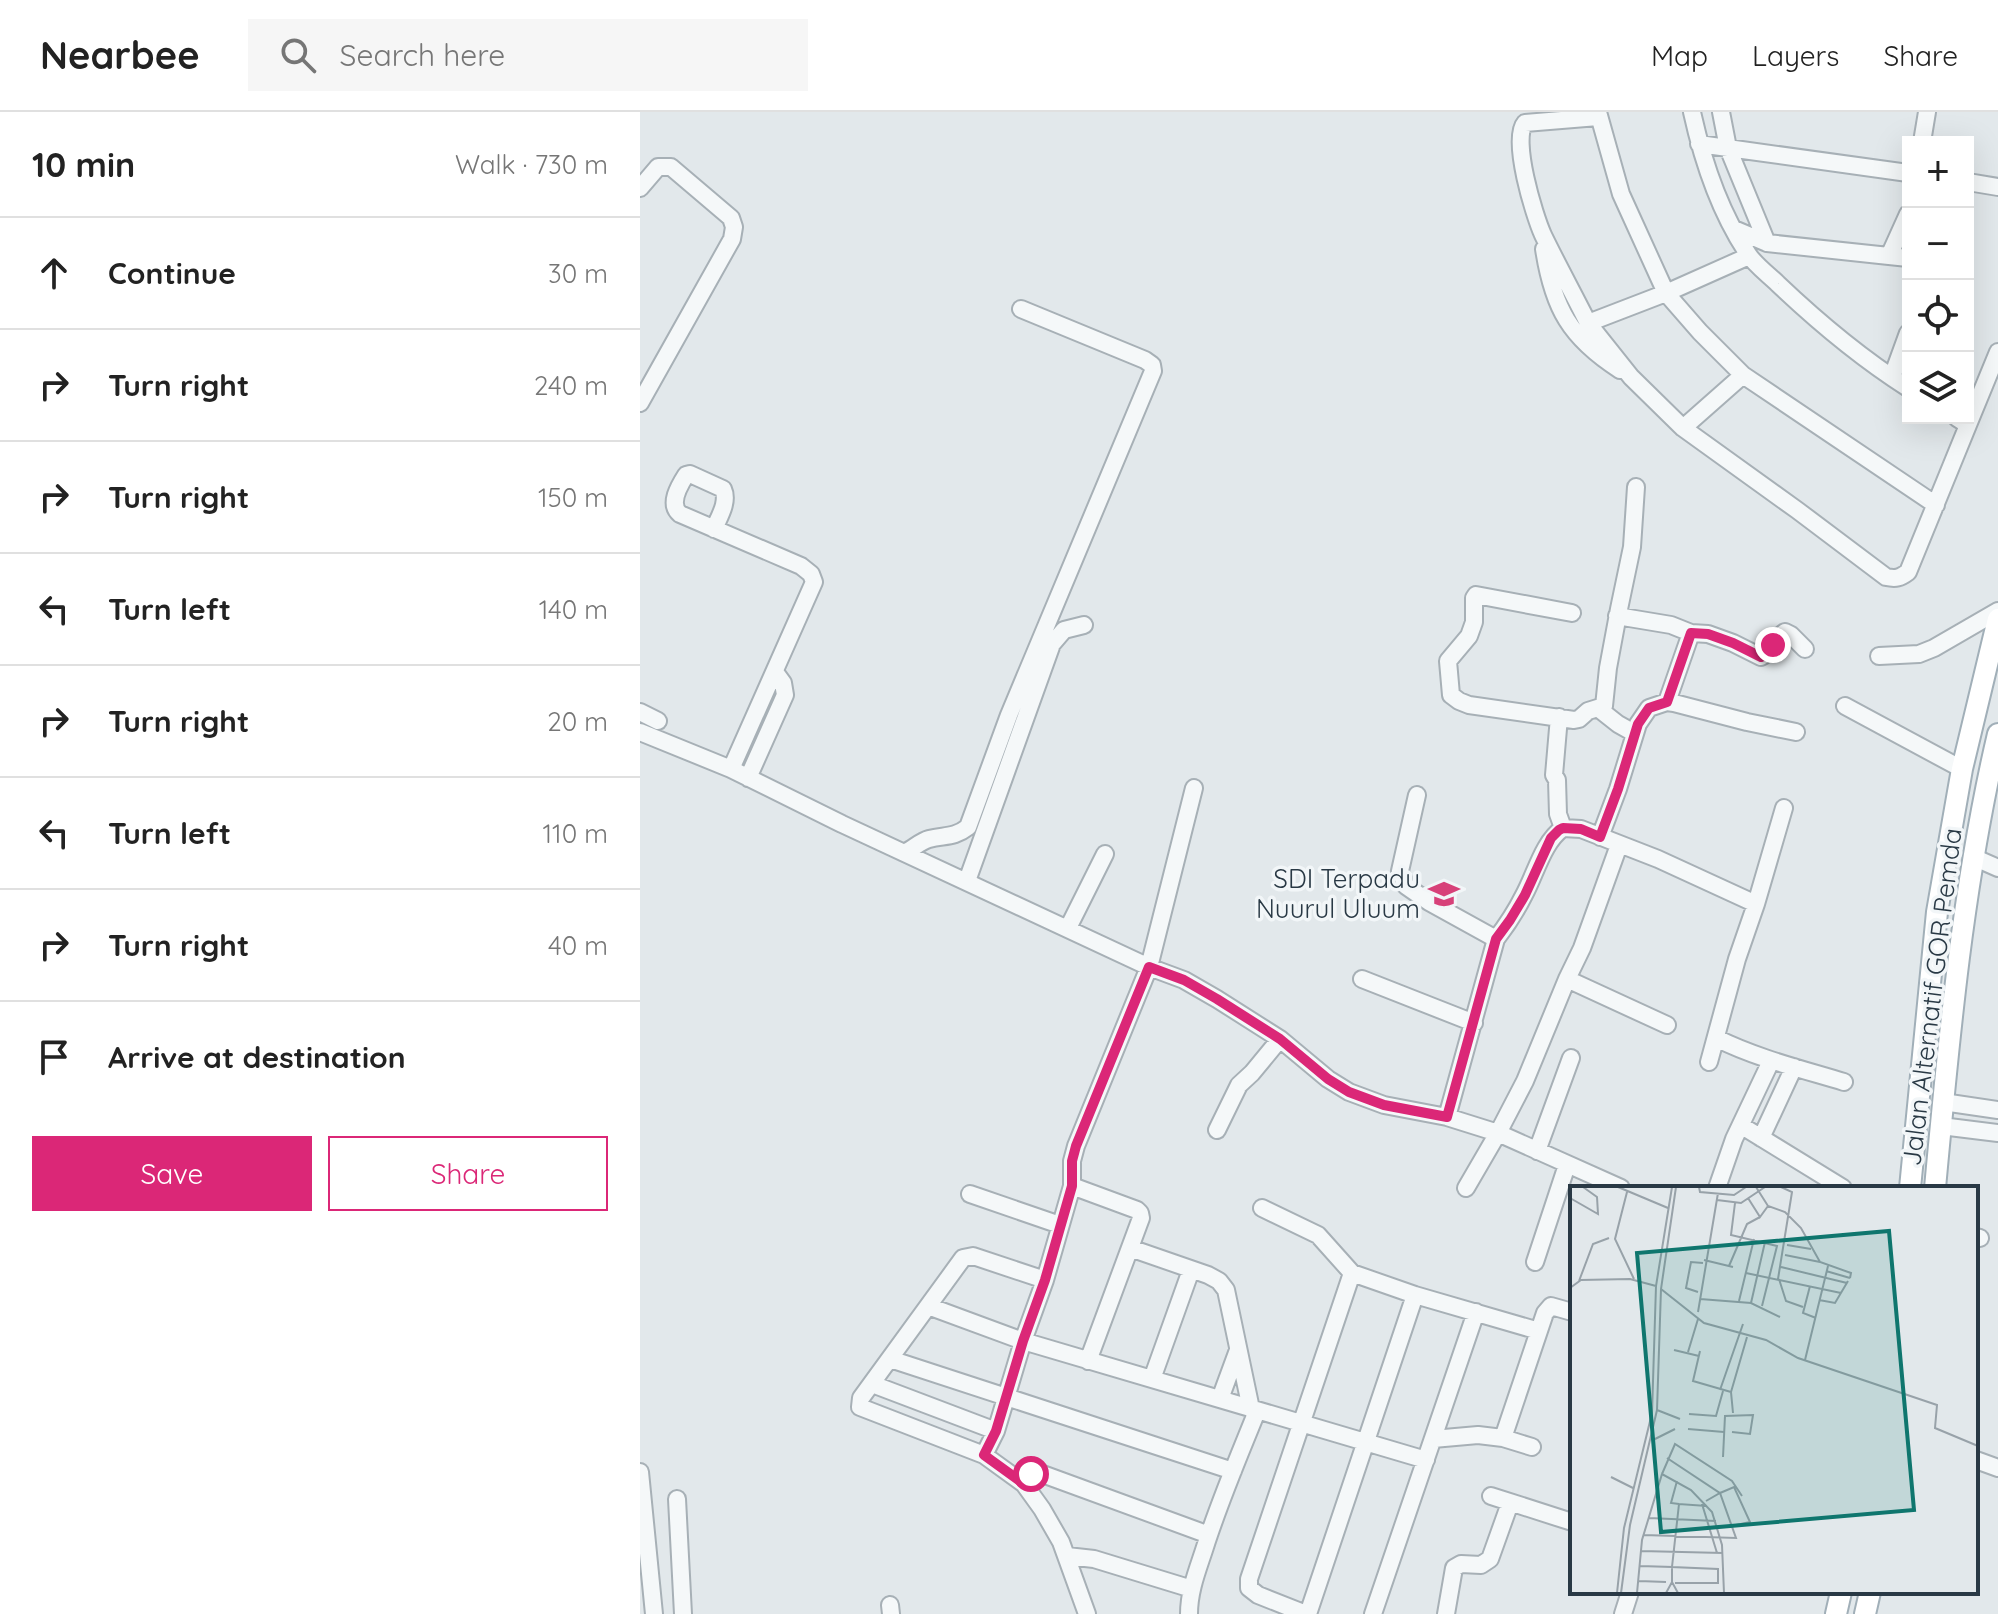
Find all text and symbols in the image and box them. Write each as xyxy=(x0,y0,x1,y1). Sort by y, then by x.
search box xyxy=(248,19,808,91)
text: Nearbee xyxy=(40,31,200,79)
icon: search xyxy=(276,33,320,77)
text: Search here xyxy=(340,36,505,74)
text: Map xyxy=(1651,38,1708,73)
text: Layers xyxy=(1752,38,1839,73)
text: Share xyxy=(1883,38,1958,73)
map controls xyxy=(1902,136,1974,424)
button: + xyxy=(1902,136,1974,208)
text: 10 min xyxy=(32,143,135,186)
text: Walk · 730 m xyxy=(455,148,608,181)
button: − xyxy=(1902,208,1974,280)
icon: ahead xyxy=(32,251,76,295)
text: Continue xyxy=(108,254,236,292)
text: 30 m xyxy=(548,257,608,290)
button: locate xyxy=(1902,280,1974,352)
button: layers xyxy=(1902,352,1974,424)
icon: right xyxy=(32,363,76,407)
text: Turn right xyxy=(108,366,249,404)
text: 240 m xyxy=(534,369,608,402)
icon: right xyxy=(32,475,76,519)
text: Turn right xyxy=(108,478,249,516)
text: 150 m xyxy=(538,481,608,514)
icon: left xyxy=(32,587,76,631)
text: Turn left xyxy=(108,590,231,628)
text: 140 m xyxy=(539,593,608,626)
route end xyxy=(1755,627,1791,663)
icon: right xyxy=(32,699,76,743)
text: Turn right xyxy=(108,702,249,740)
text: 20 m xyxy=(547,705,608,738)
icon: left xyxy=(32,811,76,855)
text: Turn left xyxy=(108,814,231,852)
text: 110 m xyxy=(542,817,608,850)
street label: Jalan Alternatif GOR Pemda xyxy=(1894,826,1969,1168)
place label: SDI Terpadu Nuurul Uluum xyxy=(1256,862,1420,925)
school or university icon: SDI Terpadu Nuurul Uluum xyxy=(1427,877,1461,911)
icon: right xyxy=(32,923,76,967)
text: Turn right xyxy=(108,926,249,964)
text: 40 m xyxy=(548,929,608,962)
icon: arrive xyxy=(32,1035,76,1079)
text: Arrive at destination xyxy=(108,1038,406,1076)
button: Save xyxy=(32,1136,312,1211)
button: Share xyxy=(328,1136,608,1211)
inset map xyxy=(1570,1186,1978,1594)
route start xyxy=(1013,1456,1049,1492)

